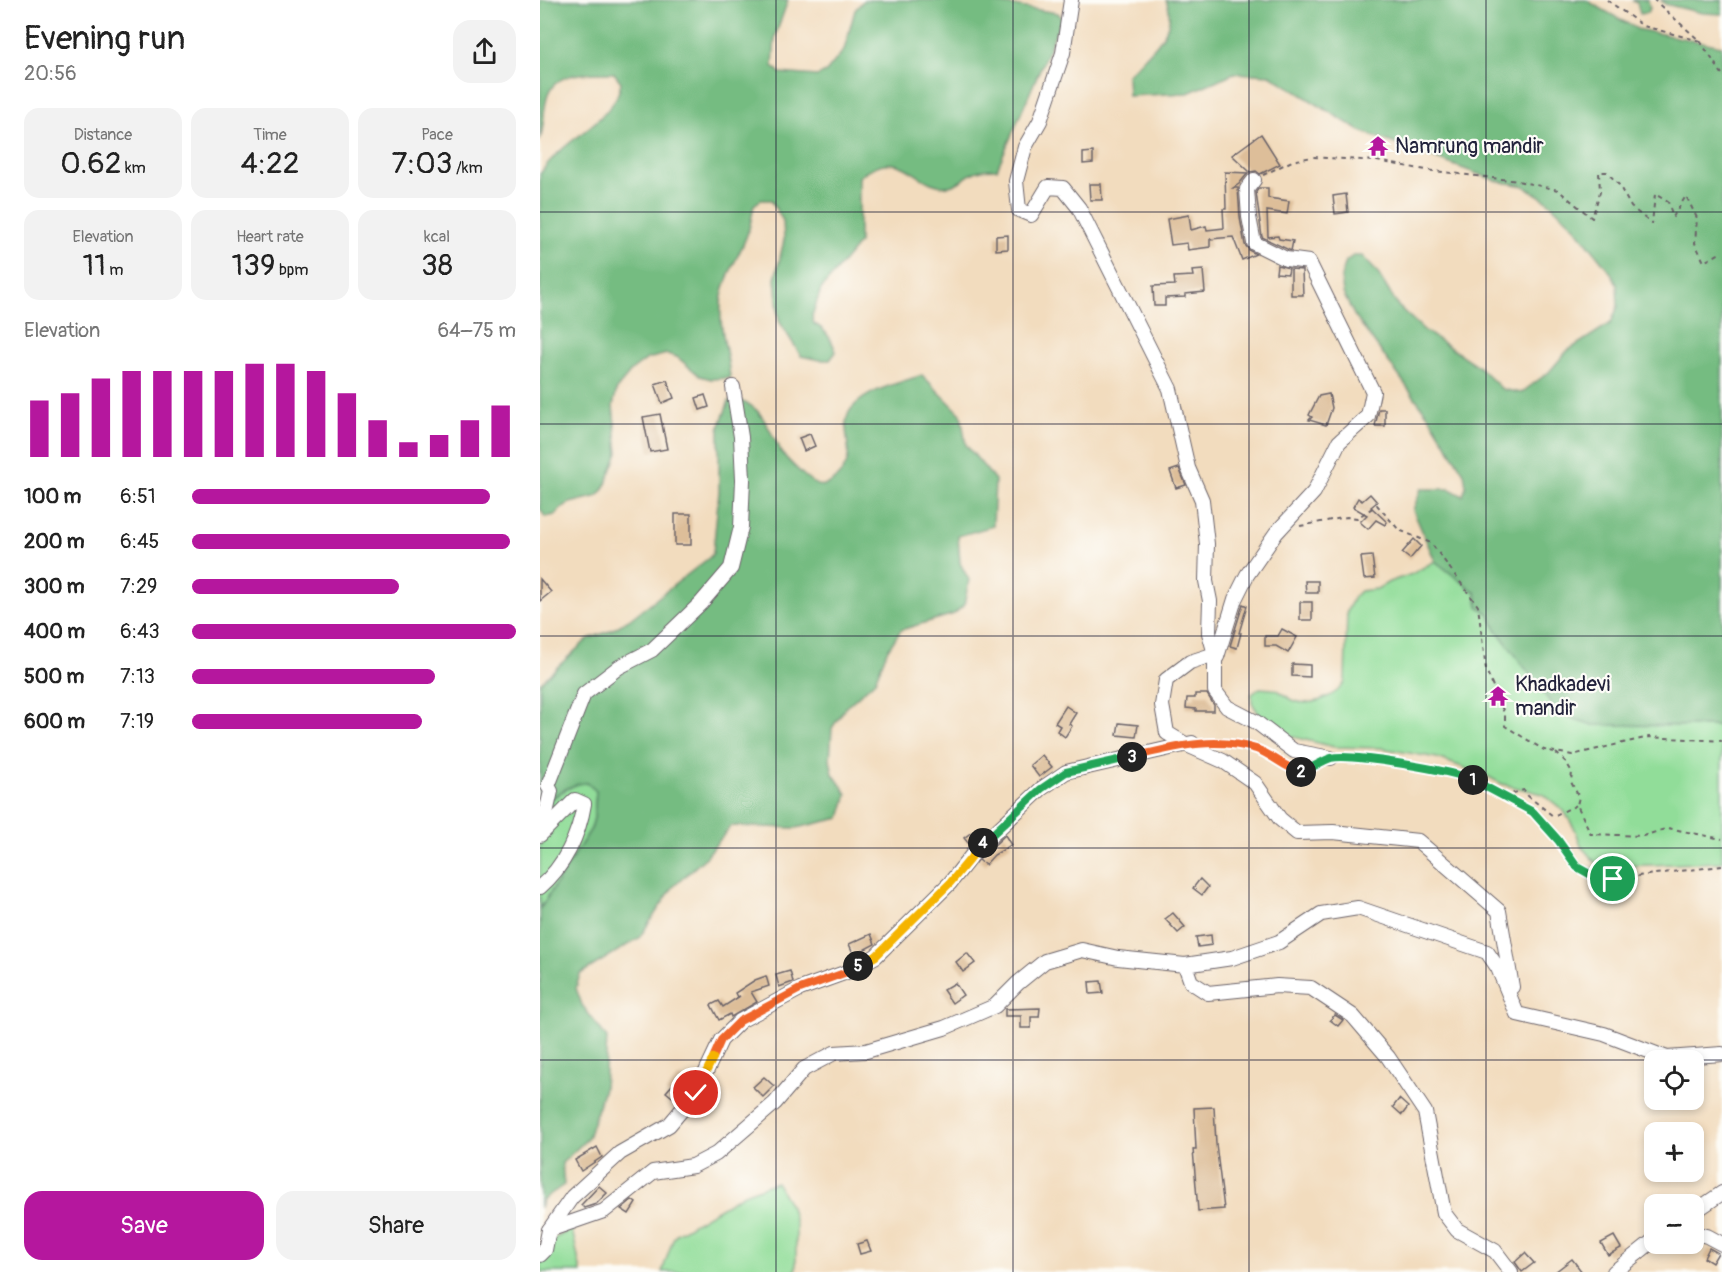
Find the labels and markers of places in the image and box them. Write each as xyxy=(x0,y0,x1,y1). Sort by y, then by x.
place label: Namrung mandir xyxy=(1395,133,1544,160)
temple icon: Namrung mandir xyxy=(1366,134,1390,158)
place label: Khadkadevi mandir xyxy=(1515,671,1610,722)
temple icon: Khadkadevi mandir xyxy=(1486,684,1510,708)
pin: 3 xyxy=(1117,742,1147,772)
pin: 2 xyxy=(1286,757,1316,787)
pin: 1 xyxy=(1458,765,1488,795)
pin: 4 xyxy=(968,828,998,858)
pin xyxy=(1587,853,1638,904)
pin: 5 xyxy=(843,951,873,981)
pin xyxy=(670,1067,721,1118)

